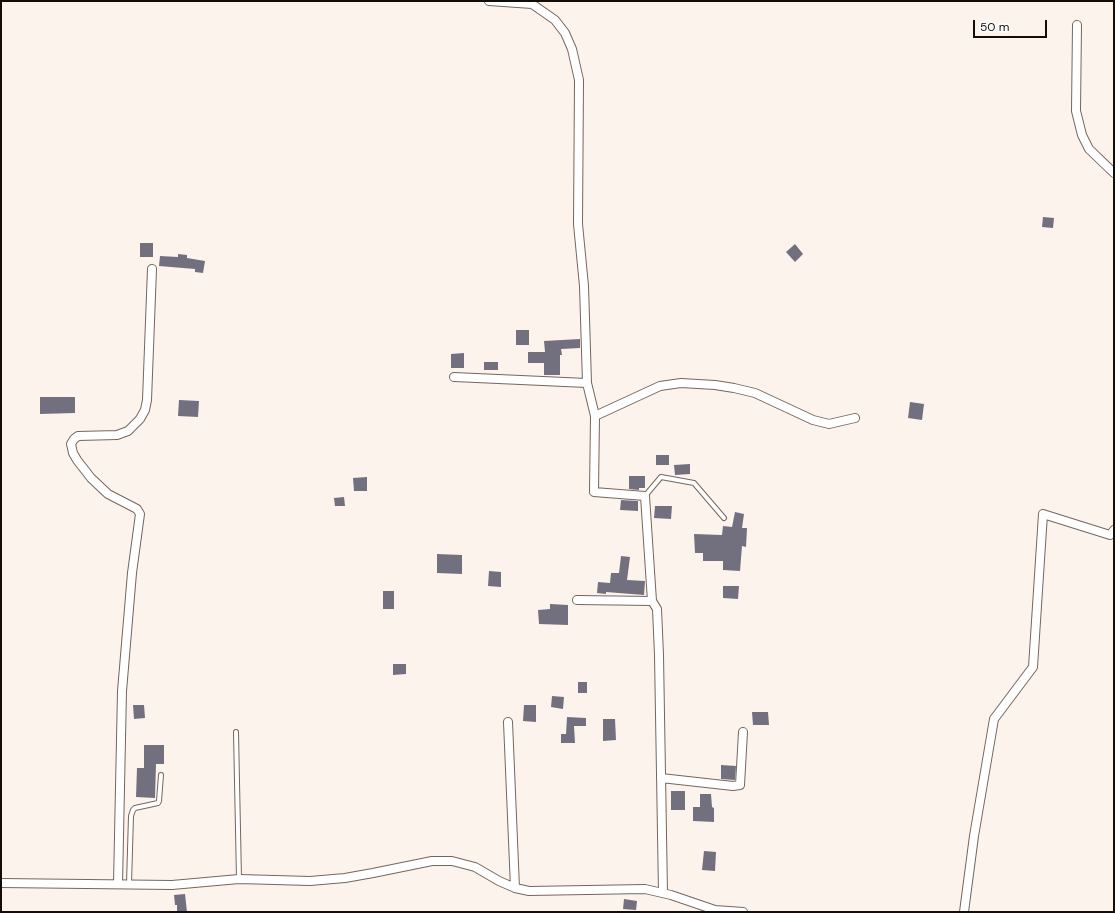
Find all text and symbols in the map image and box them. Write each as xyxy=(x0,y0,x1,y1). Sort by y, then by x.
scale bar xyxy=(975,12,1049,38)
text: 50 m xyxy=(980,19,1009,35)

